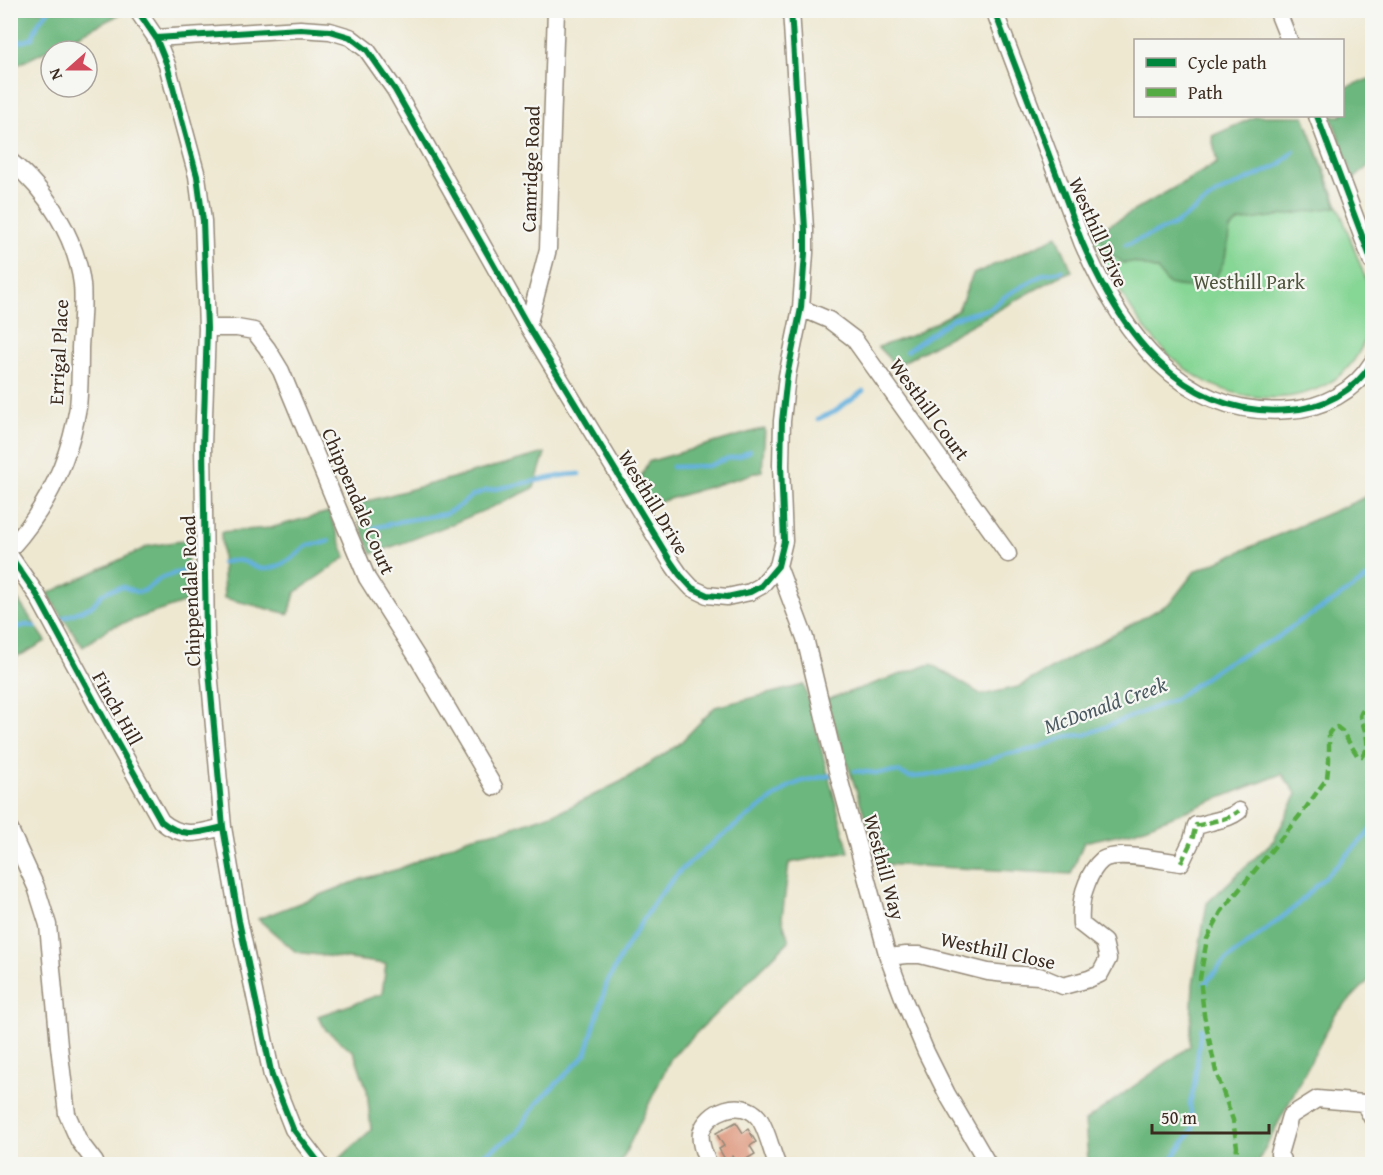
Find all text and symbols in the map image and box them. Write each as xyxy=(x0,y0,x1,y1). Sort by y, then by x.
north arrow xyxy=(39,39,99,99)
legend xyxy=(1134,39,1344,117)
text: Cycle path xyxy=(1188,49,1267,76)
text: N xyxy=(42,65,68,84)
text: Path xyxy=(1188,79,1223,106)
street label: Camridge Road xyxy=(513,105,547,233)
street label: Westhill Drive xyxy=(1062,172,1136,292)
park label: Westhill Park xyxy=(1193,267,1306,296)
street label: Errigal Place xyxy=(41,298,75,406)
street label: Westhill Court xyxy=(883,352,977,466)
street label: Chippendale Court xyxy=(315,423,403,579)
street label: Westhill Drive xyxy=(611,444,697,560)
street label: Chippendale Road xyxy=(173,515,207,667)
street label: Finch Hill xyxy=(86,666,150,751)
water label: McDonald Creek xyxy=(1039,668,1171,742)
street label: Westhill Way xyxy=(857,811,913,923)
street label: Westhill Close xyxy=(938,924,1058,976)
scale bar xyxy=(1152,1097,1269,1135)
text: 50 m xyxy=(1161,1104,1197,1131)

